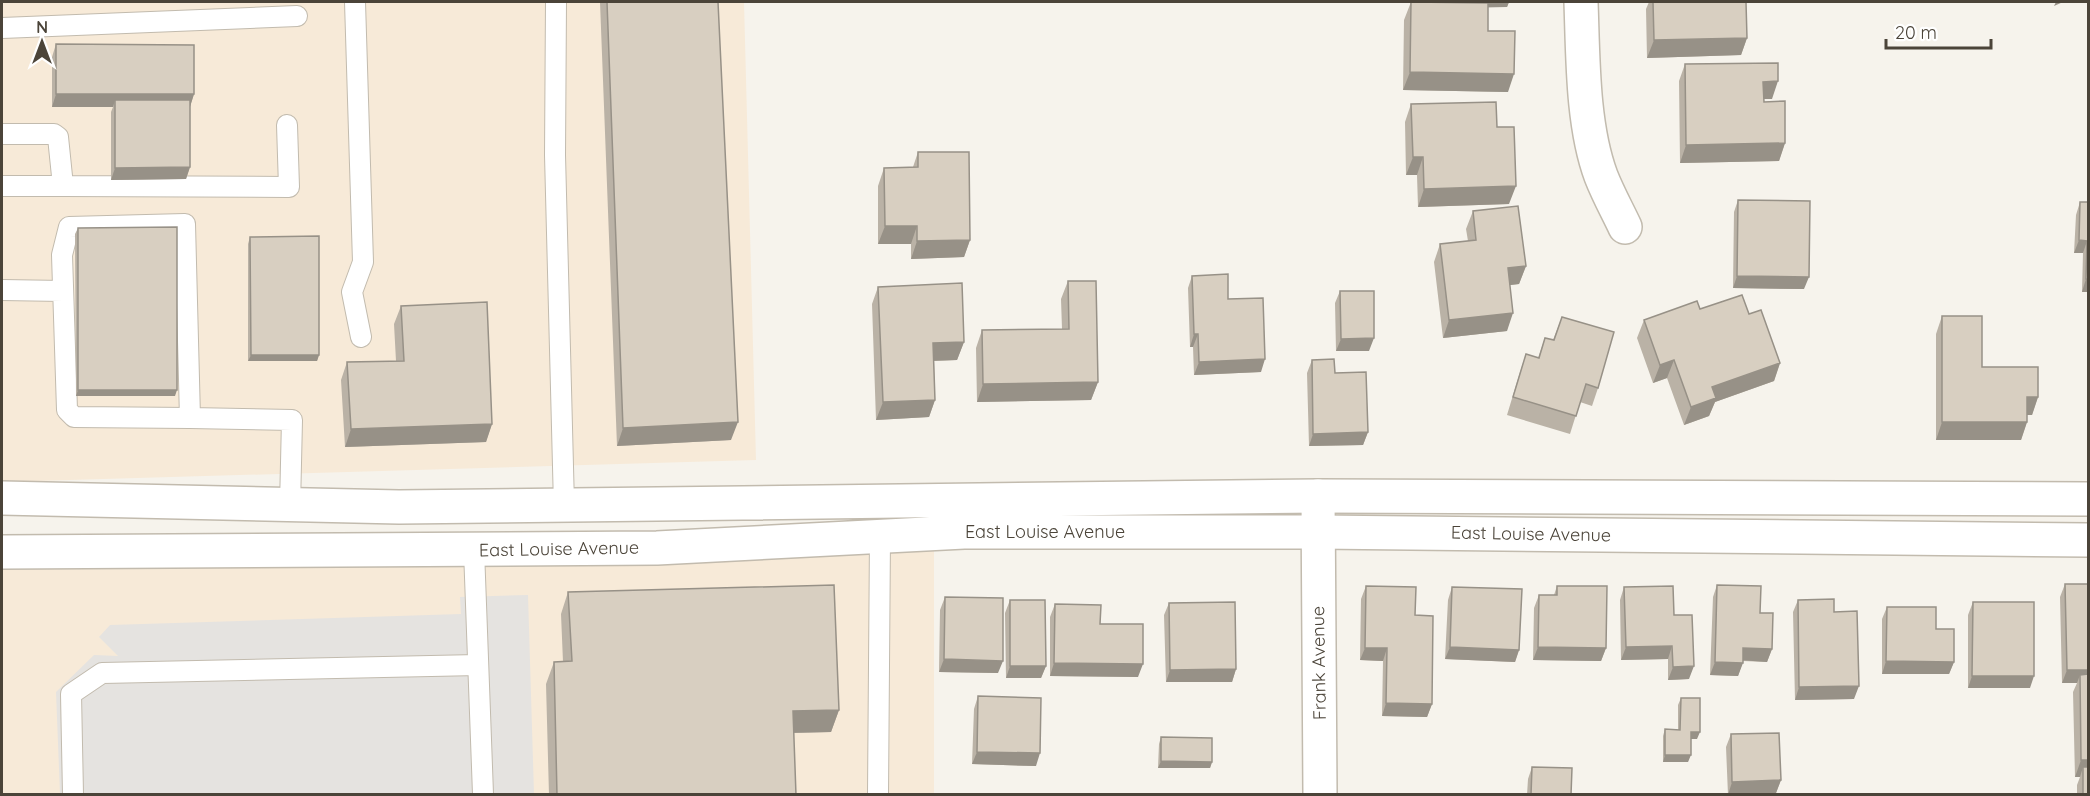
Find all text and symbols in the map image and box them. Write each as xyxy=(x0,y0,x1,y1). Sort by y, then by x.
north arrow xyxy=(12,12,72,72)
scale bar xyxy=(1886,12,1991,50)
text: N xyxy=(36,17,48,37)
text: 20 m xyxy=(1895,21,1937,44)
street label: East Louise Avenue xyxy=(965,520,1125,543)
street label: East Louise Avenue xyxy=(1451,521,1611,546)
street label: East Louise Avenue xyxy=(479,536,639,561)
street label: Frank Avenue xyxy=(1306,606,1331,720)

